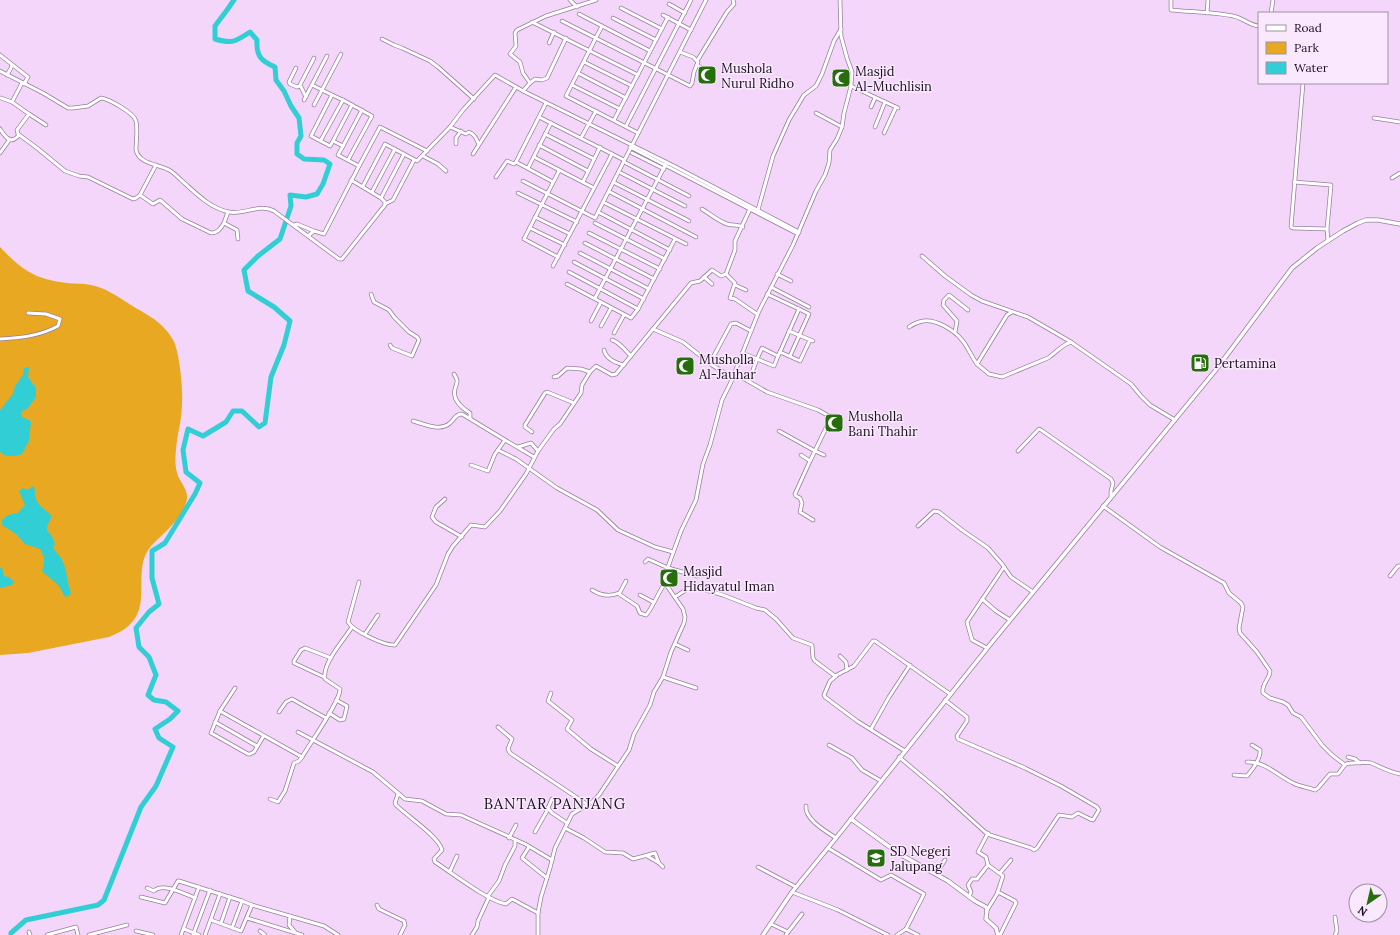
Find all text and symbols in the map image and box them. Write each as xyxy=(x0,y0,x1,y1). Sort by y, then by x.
legend xyxy=(1258,12,1388,84)
text: Road xyxy=(1294,20,1322,35)
text: Park xyxy=(1294,40,1320,55)
place label: Mushola Nurul Ridho xyxy=(721,60,794,92)
text: Water xyxy=(1294,60,1329,75)
place label: Masjid Al-Muchlisin xyxy=(854,63,932,95)
mosque icon: Mushola Nurul Ridho xyxy=(696,64,718,86)
mosque icon: Masjid Al-Muchlisin xyxy=(830,67,852,89)
place label: Musholla Al-Jauhar xyxy=(698,351,756,383)
fuel station icon: Pertamina xyxy=(1189,352,1211,374)
mosque icon: Musholla Al-Jauhar xyxy=(674,355,696,377)
place label: Pertamina xyxy=(1214,355,1276,372)
place label: Musholla Bani Thahir xyxy=(848,408,918,440)
mosque icon: Musholla Bani Thahir xyxy=(823,412,845,434)
place label: Masjid Hidayatul Iman xyxy=(683,563,775,595)
mosque icon: Masjid Hidayatul Iman xyxy=(658,567,680,589)
district label: BANTAR PANJANG xyxy=(484,794,626,813)
place label: SD Negeri Jalupang xyxy=(889,843,951,875)
school or university icon: SD Negeri Jalupang xyxy=(865,847,887,869)
north arrow xyxy=(1348,883,1388,923)
text: N xyxy=(1355,903,1370,919)

